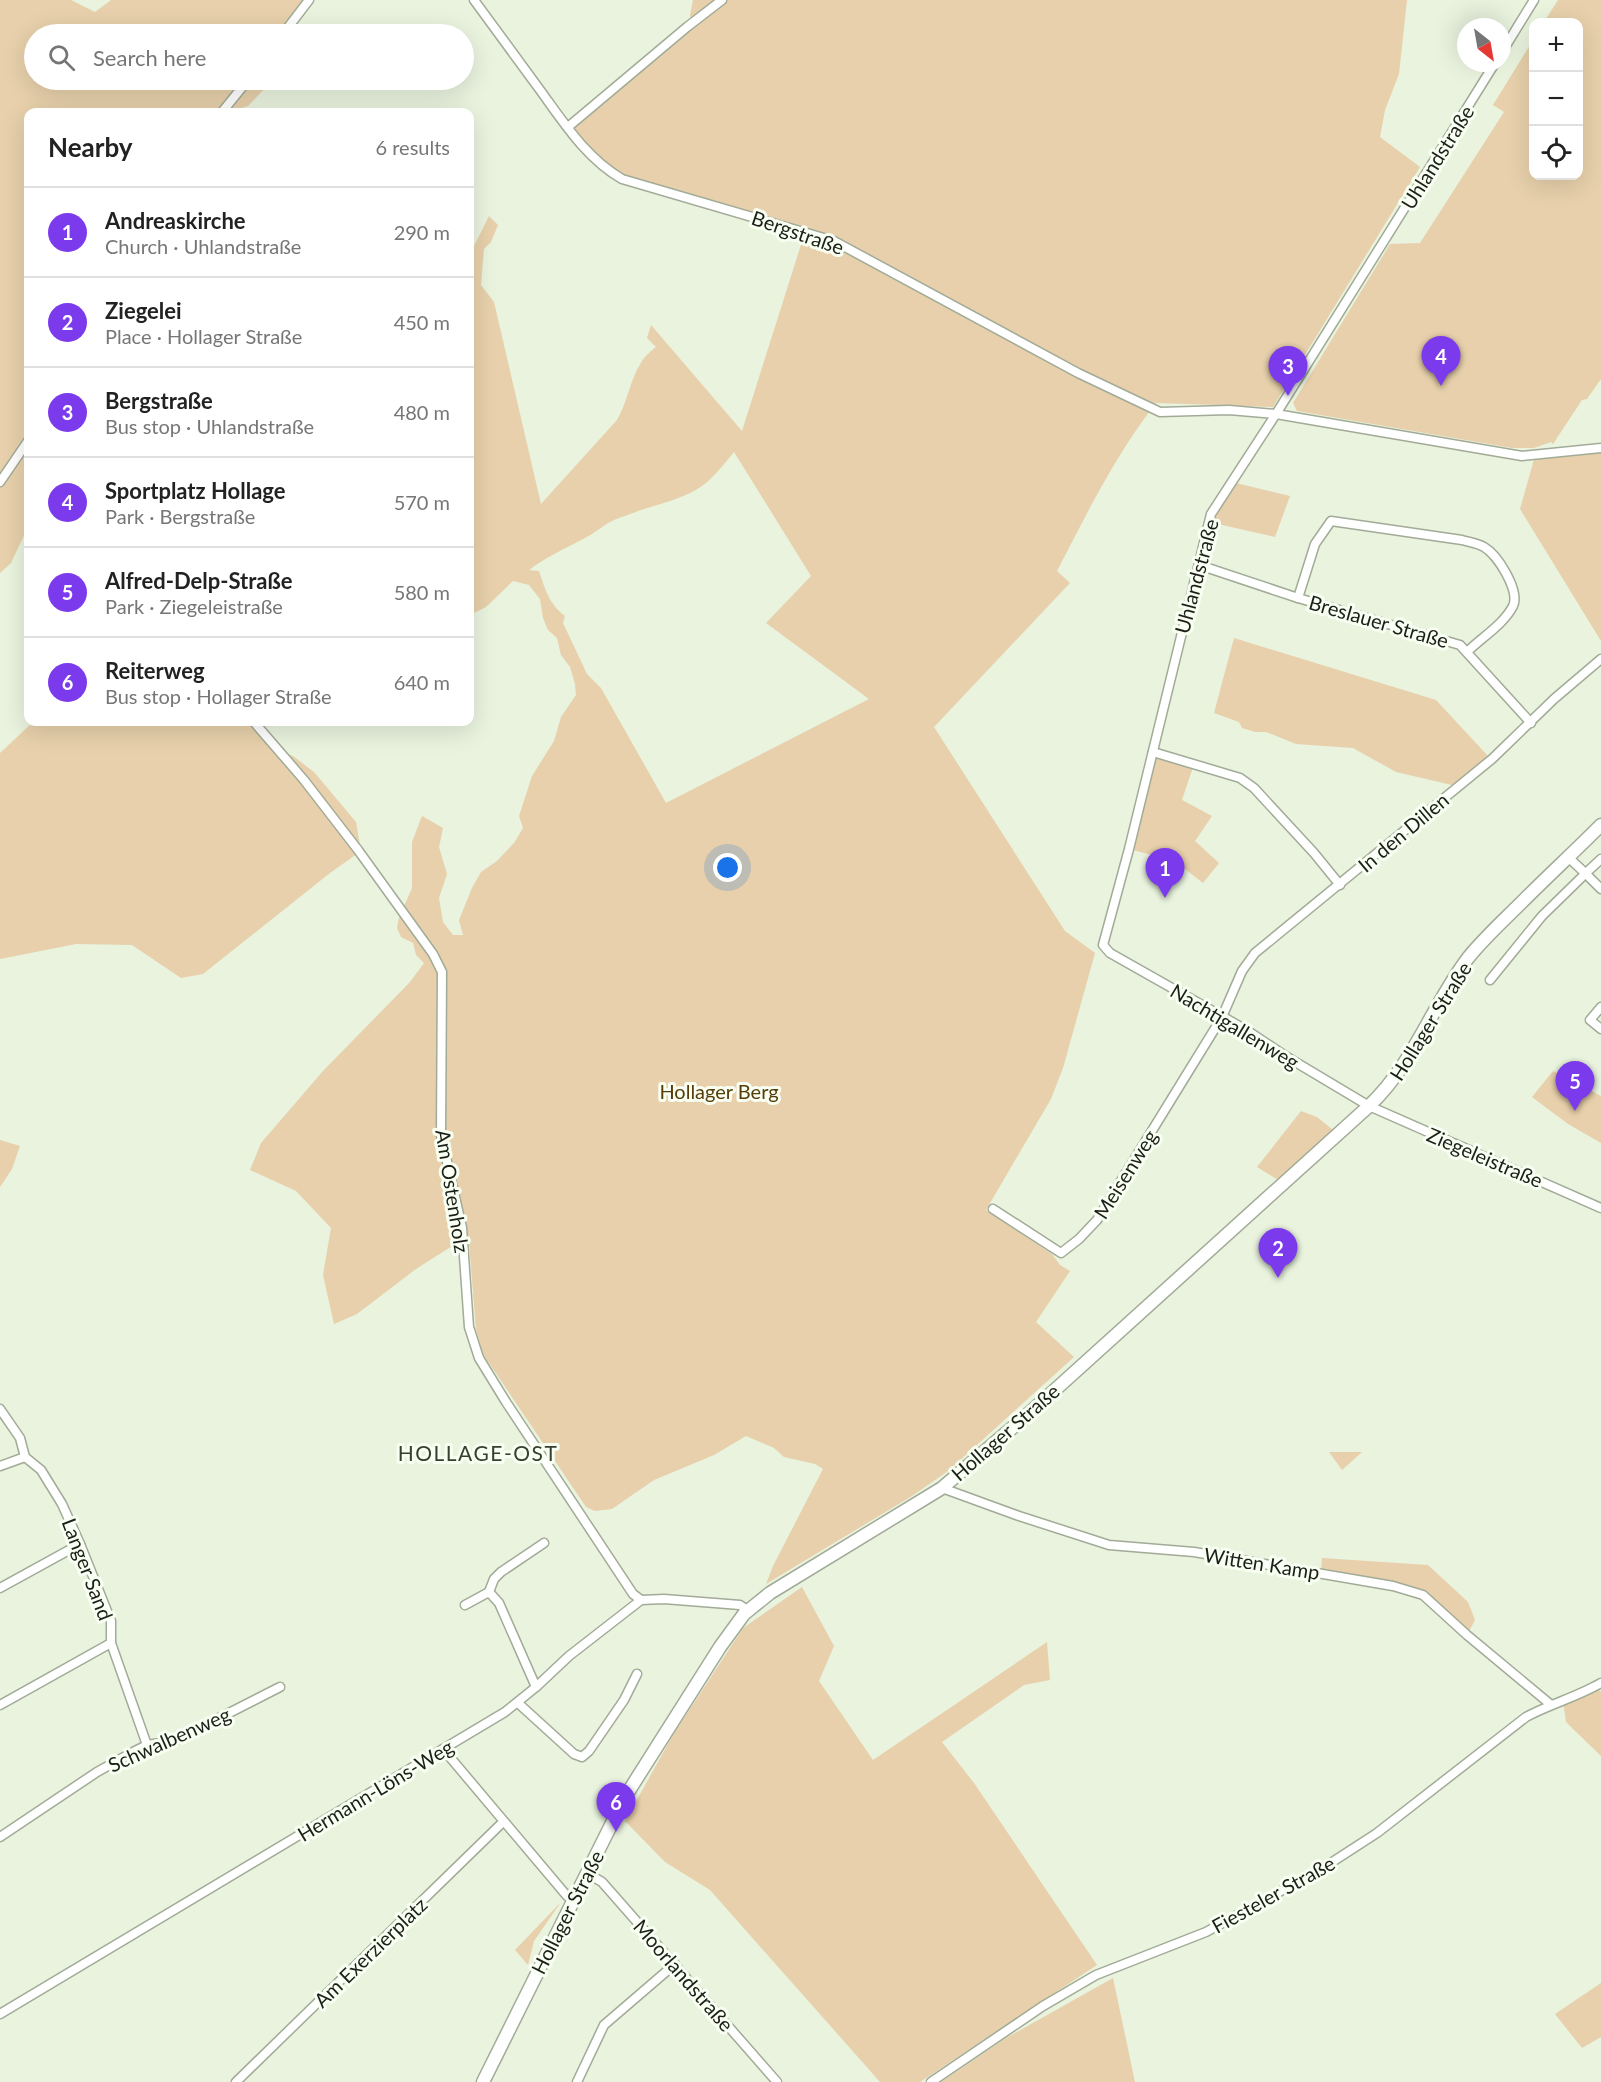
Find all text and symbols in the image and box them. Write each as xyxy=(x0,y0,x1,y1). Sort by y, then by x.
north arrow xyxy=(1457,18,1511,72)
map controls xyxy=(1529,18,1583,180)
button: + xyxy=(1529,18,1583,72)
search box xyxy=(24,24,474,90)
icon: search xyxy=(45,41,78,74)
text: Search here xyxy=(93,44,206,71)
button: − xyxy=(1529,72,1583,126)
street label: Uhlandstraße xyxy=(1396,101,1478,213)
button: locate xyxy=(1529,126,1583,180)
text: Nearby xyxy=(48,131,133,163)
text: 6 results xyxy=(375,135,450,159)
street label: Bergstraße xyxy=(749,205,847,259)
text: Andreaskirche xyxy=(105,207,246,234)
text: 1 xyxy=(62,220,73,244)
text: 290 m xyxy=(394,220,450,244)
text: Church · Uhlandstraße xyxy=(105,234,301,258)
text: Ziegelei xyxy=(105,297,182,324)
text: 2 xyxy=(62,310,73,334)
text: 450 m xyxy=(394,310,450,334)
text: Place · Hollager Straße xyxy=(105,324,302,348)
pin: 4 xyxy=(1422,336,1460,386)
pin: 3 xyxy=(1268,346,1308,396)
text: Bergstraße xyxy=(105,387,213,414)
text: 3 xyxy=(62,400,73,424)
text: 480 m xyxy=(394,400,450,424)
text: Bus stop · Uhlandstraße xyxy=(105,414,314,438)
text: Sportplatz Hollage xyxy=(105,477,286,504)
text: 4 xyxy=(62,490,73,514)
text: 570 m xyxy=(394,490,450,514)
text: Park · Bergstraße xyxy=(105,504,255,528)
street label: Uhlandstraße xyxy=(1169,516,1223,636)
text: Alfred-Delp-Straße xyxy=(105,567,292,594)
text: 5 xyxy=(62,580,73,604)
text: 580 m xyxy=(394,580,450,604)
street label: Breslauer Straße xyxy=(1307,590,1451,652)
text: Park · Ziegeleistraße xyxy=(105,594,283,618)
text: Reiterweg xyxy=(105,657,205,684)
text: 6 xyxy=(62,670,73,694)
text: 640 m xyxy=(394,670,450,694)
text: Bus stop · Hollager Straße xyxy=(105,684,332,708)
street label: In den Dillen xyxy=(1353,787,1453,877)
pin: 1 xyxy=(1146,848,1184,898)
your location xyxy=(713,853,742,882)
street label: Hollager Straße xyxy=(1384,957,1476,1085)
street label: Nachtigallenweg xyxy=(1166,978,1304,1074)
pin: 5 xyxy=(1556,1062,1594,1111)
park label: Hollager Berg xyxy=(659,1079,779,1103)
street label: Ziegeleistraße xyxy=(1424,1122,1546,1192)
street label: Meisenweg xyxy=(1088,1125,1162,1223)
street label: Am Ostenholz xyxy=(431,1128,475,1254)
pin: 2 xyxy=(1258,1228,1298,1278)
street label: Hollager Straße xyxy=(946,1379,1064,1485)
district label: HOLLAGE-OST xyxy=(398,1440,558,1465)
street label: Langer Sand xyxy=(58,1515,118,1623)
street label: Witten Kamp xyxy=(1202,1542,1322,1584)
street label: Schwalbenweg xyxy=(104,1701,234,1777)
street label: Hermann-Löns-Weg xyxy=(293,1734,457,1846)
pin: 6 xyxy=(596,1782,636,1832)
street label: Hollager Straße xyxy=(526,1846,608,1978)
street label: Fiesteler Straße xyxy=(1207,1850,1339,1938)
street label: Am Exerzierplatz xyxy=(309,1892,431,2012)
street label: Moorlandstraße xyxy=(629,1914,739,2036)

